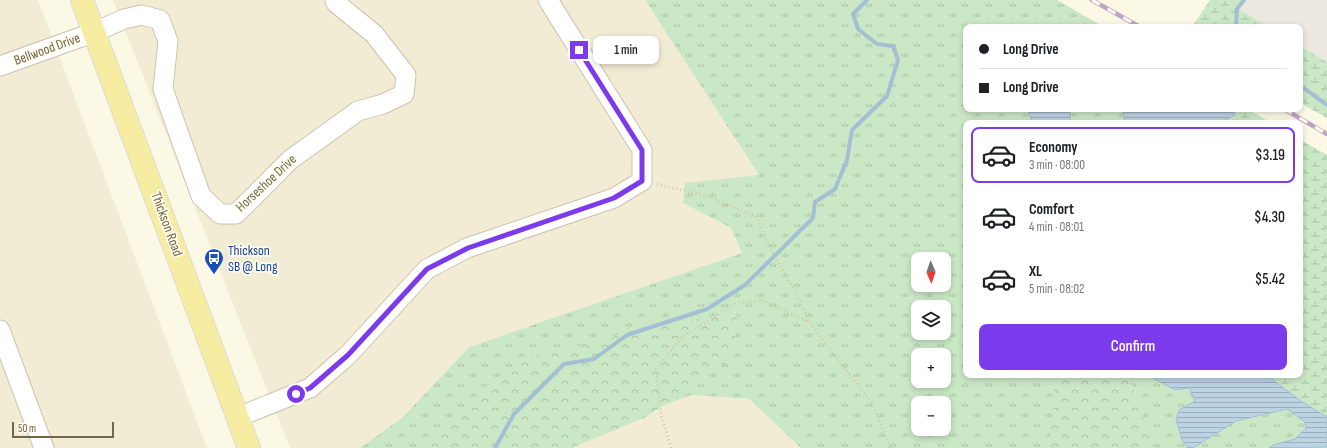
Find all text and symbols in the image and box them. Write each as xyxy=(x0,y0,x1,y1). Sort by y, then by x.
street label: Bellwood Drive xyxy=(12,29,82,69)
callout: 1 min xyxy=(593,36,659,64)
text: Long Drive xyxy=(1003,40,1059,59)
route end xyxy=(570,41,588,59)
text: 1 min xyxy=(614,42,638,58)
text: Long Drive xyxy=(1003,78,1059,97)
icon: car xyxy=(981,137,1017,173)
text: Economy xyxy=(1029,138,1078,157)
text: $3.19 xyxy=(1255,146,1285,165)
street label: Horseshoe Drive xyxy=(232,151,300,215)
text: 3 min · 08:00 xyxy=(1029,157,1085,173)
street label: Thickson Road xyxy=(148,189,187,259)
icon: car xyxy=(981,199,1017,235)
text: Comfort xyxy=(1029,200,1074,219)
text: $4.30 xyxy=(1254,208,1285,227)
text: 4 min · 08:01 xyxy=(1029,219,1084,235)
place label: Thickson SB @ Long xyxy=(228,242,278,275)
bus stop icon: Thickson SB @ Long xyxy=(203,247,225,275)
north arrow xyxy=(911,252,951,292)
map controls xyxy=(911,252,951,436)
icon: car xyxy=(981,261,1017,297)
text: XL xyxy=(1029,262,1042,281)
text: $5.42 xyxy=(1255,270,1285,289)
text: 5 min · 08:02 xyxy=(1029,281,1084,297)
button: layers xyxy=(911,300,951,340)
button: Confirm xyxy=(979,324,1287,370)
button: + xyxy=(911,348,951,388)
route start xyxy=(287,385,305,403)
button: − xyxy=(911,396,951,436)
scale bar xyxy=(12,420,114,439)
text: 50 m xyxy=(18,422,36,435)

